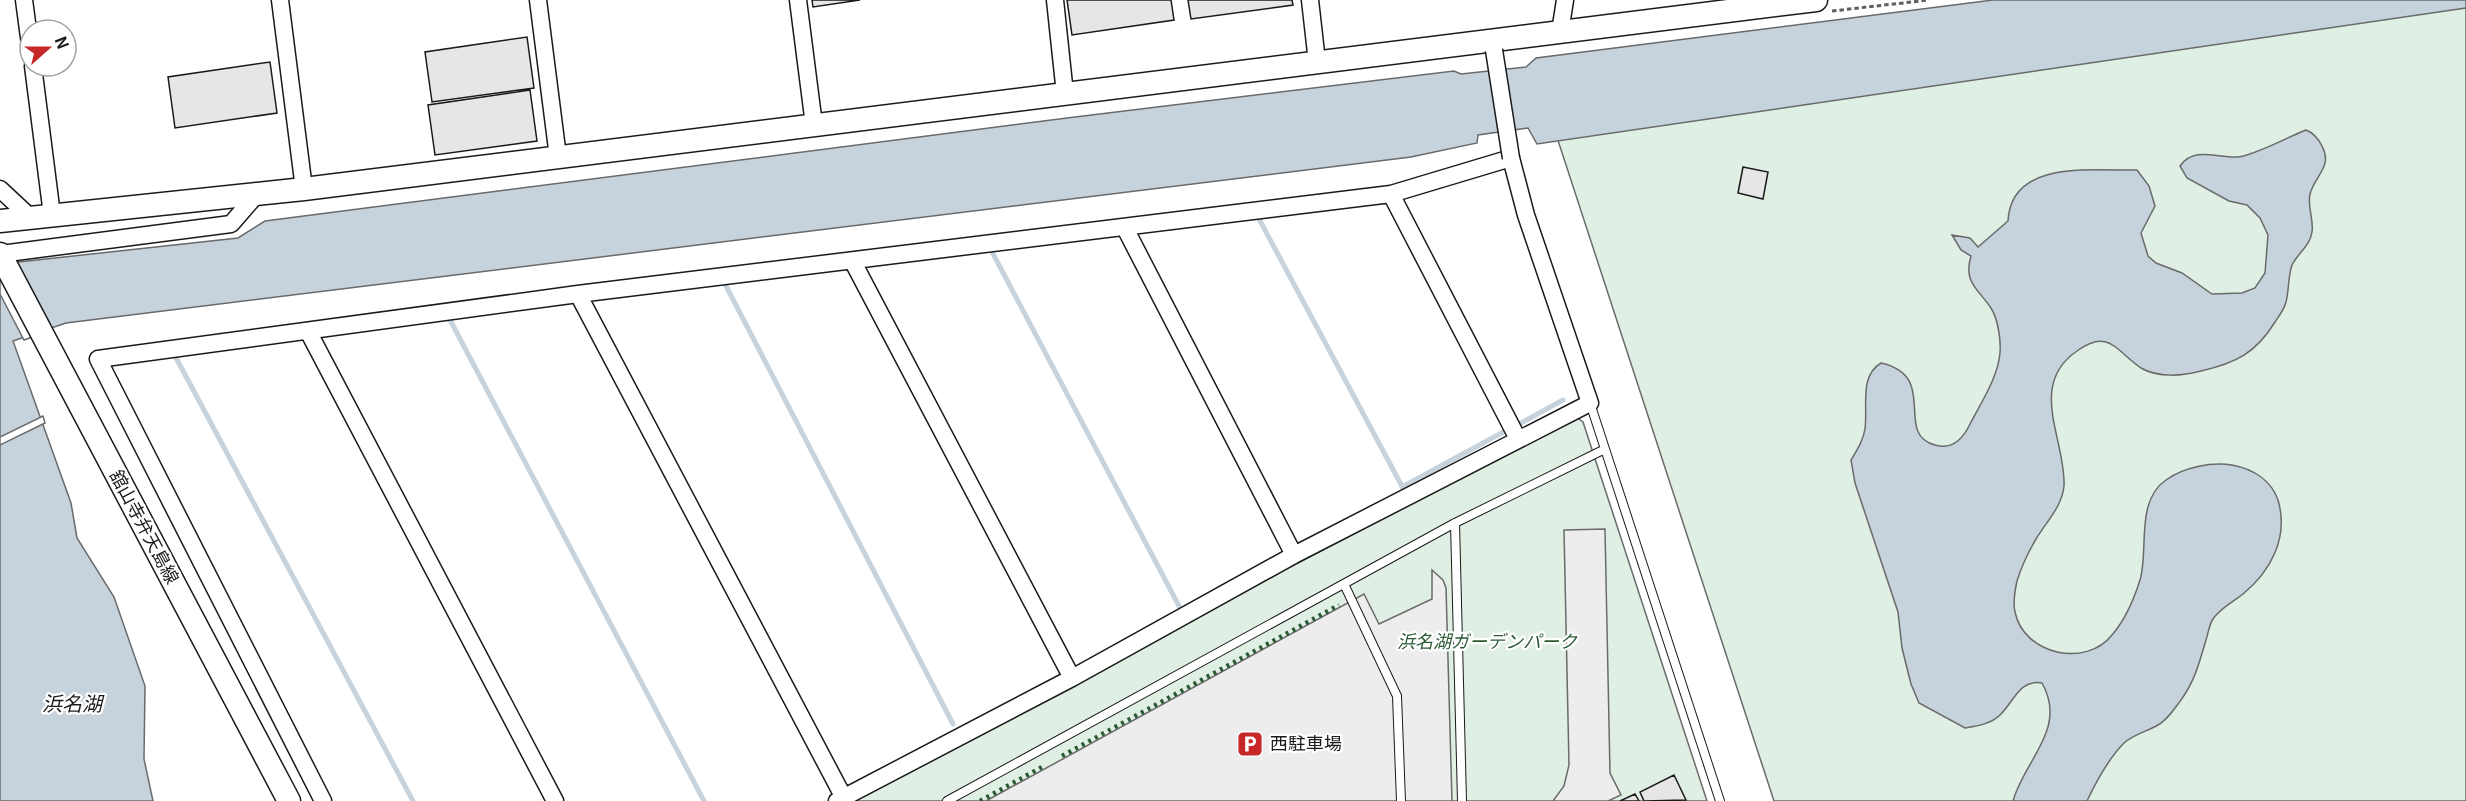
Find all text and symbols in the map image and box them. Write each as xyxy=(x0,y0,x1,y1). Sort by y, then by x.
north arrow xyxy=(18,18,78,78)
text: N xyxy=(50,32,76,52)
street label: 舘山寺弁天島線 xyxy=(105,464,187,588)
park label: 浜名湖ガーデンパーク xyxy=(1397,627,1578,653)
water label: 浜名湖 xyxy=(42,688,105,717)
parking icon: 西駐車場 xyxy=(1235,729,1265,759)
place label: 西駐車場 xyxy=(1270,729,1342,755)

